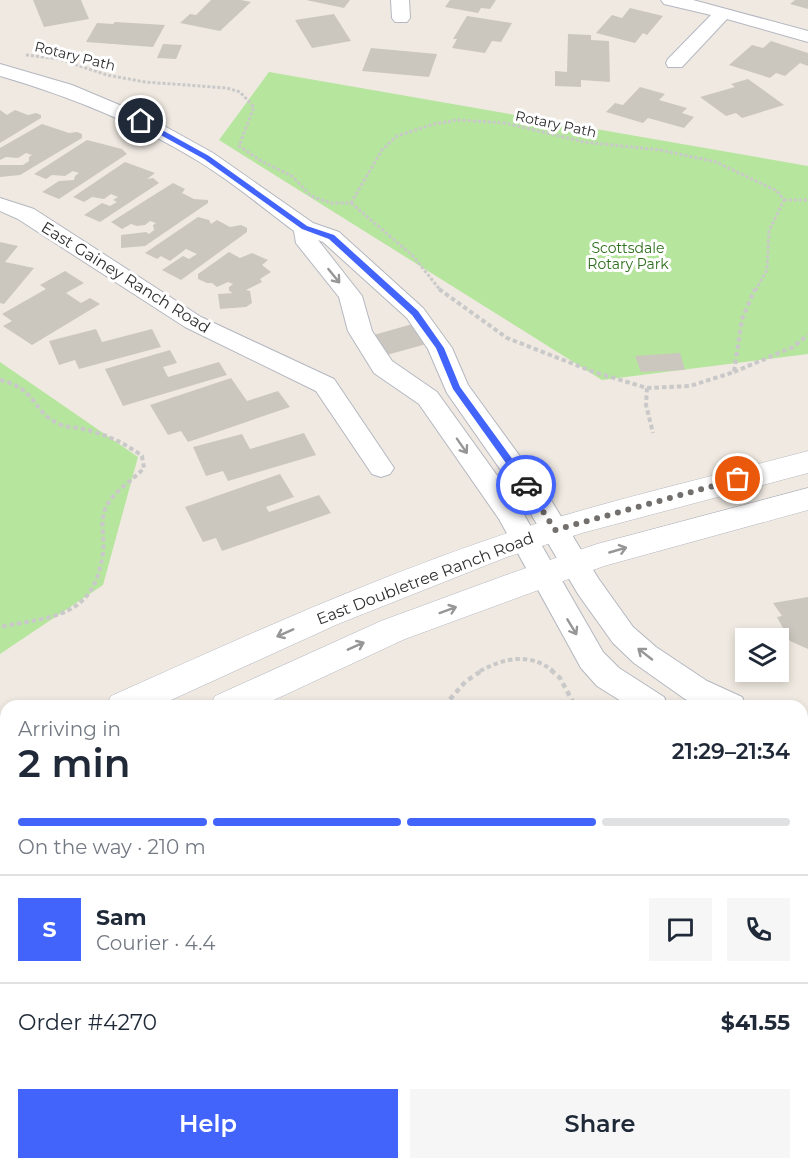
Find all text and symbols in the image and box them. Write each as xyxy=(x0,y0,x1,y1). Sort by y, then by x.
street label: Rotary Path xyxy=(33,37,117,75)
pin xyxy=(115,95,166,146)
icon: home xyxy=(124,104,157,137)
street label: Rotary Path xyxy=(514,107,598,141)
street label: East Gainey Ranch Road xyxy=(38,218,214,337)
park label: Scottsdale Rotary Park xyxy=(587,239,669,273)
one-way arrow xyxy=(328,268,341,284)
one-way arrow xyxy=(456,438,468,454)
pin xyxy=(712,453,763,504)
courier xyxy=(496,455,556,515)
icon: bag xyxy=(721,462,754,495)
icon: car xyxy=(510,469,543,502)
street label: East Doubletree Ranch Road xyxy=(314,528,536,629)
one-way arrow xyxy=(608,544,627,555)
one-way arrow xyxy=(438,604,457,615)
one-way arrow xyxy=(566,618,578,635)
one-way arrow xyxy=(276,628,294,639)
map controls xyxy=(735,628,789,682)
button: layers xyxy=(735,628,789,682)
one-way arrow xyxy=(347,640,365,651)
one-way arrow xyxy=(638,648,654,661)
text: Arriving in xyxy=(18,717,121,741)
text: 21:29–21:34 xyxy=(672,738,790,765)
text: 2 min xyxy=(18,739,131,787)
text: On the way · 210 m xyxy=(18,835,206,859)
button: chat xyxy=(649,898,712,961)
button: phone xyxy=(727,898,790,961)
text: Sam xyxy=(96,904,147,931)
text: S xyxy=(42,916,57,943)
text: Courier · 4.4 xyxy=(96,931,215,955)
text: Order #4270 xyxy=(18,1009,157,1036)
text: $41.55 xyxy=(721,1009,790,1036)
button: Help xyxy=(18,1089,398,1158)
button: Share xyxy=(410,1089,790,1158)

